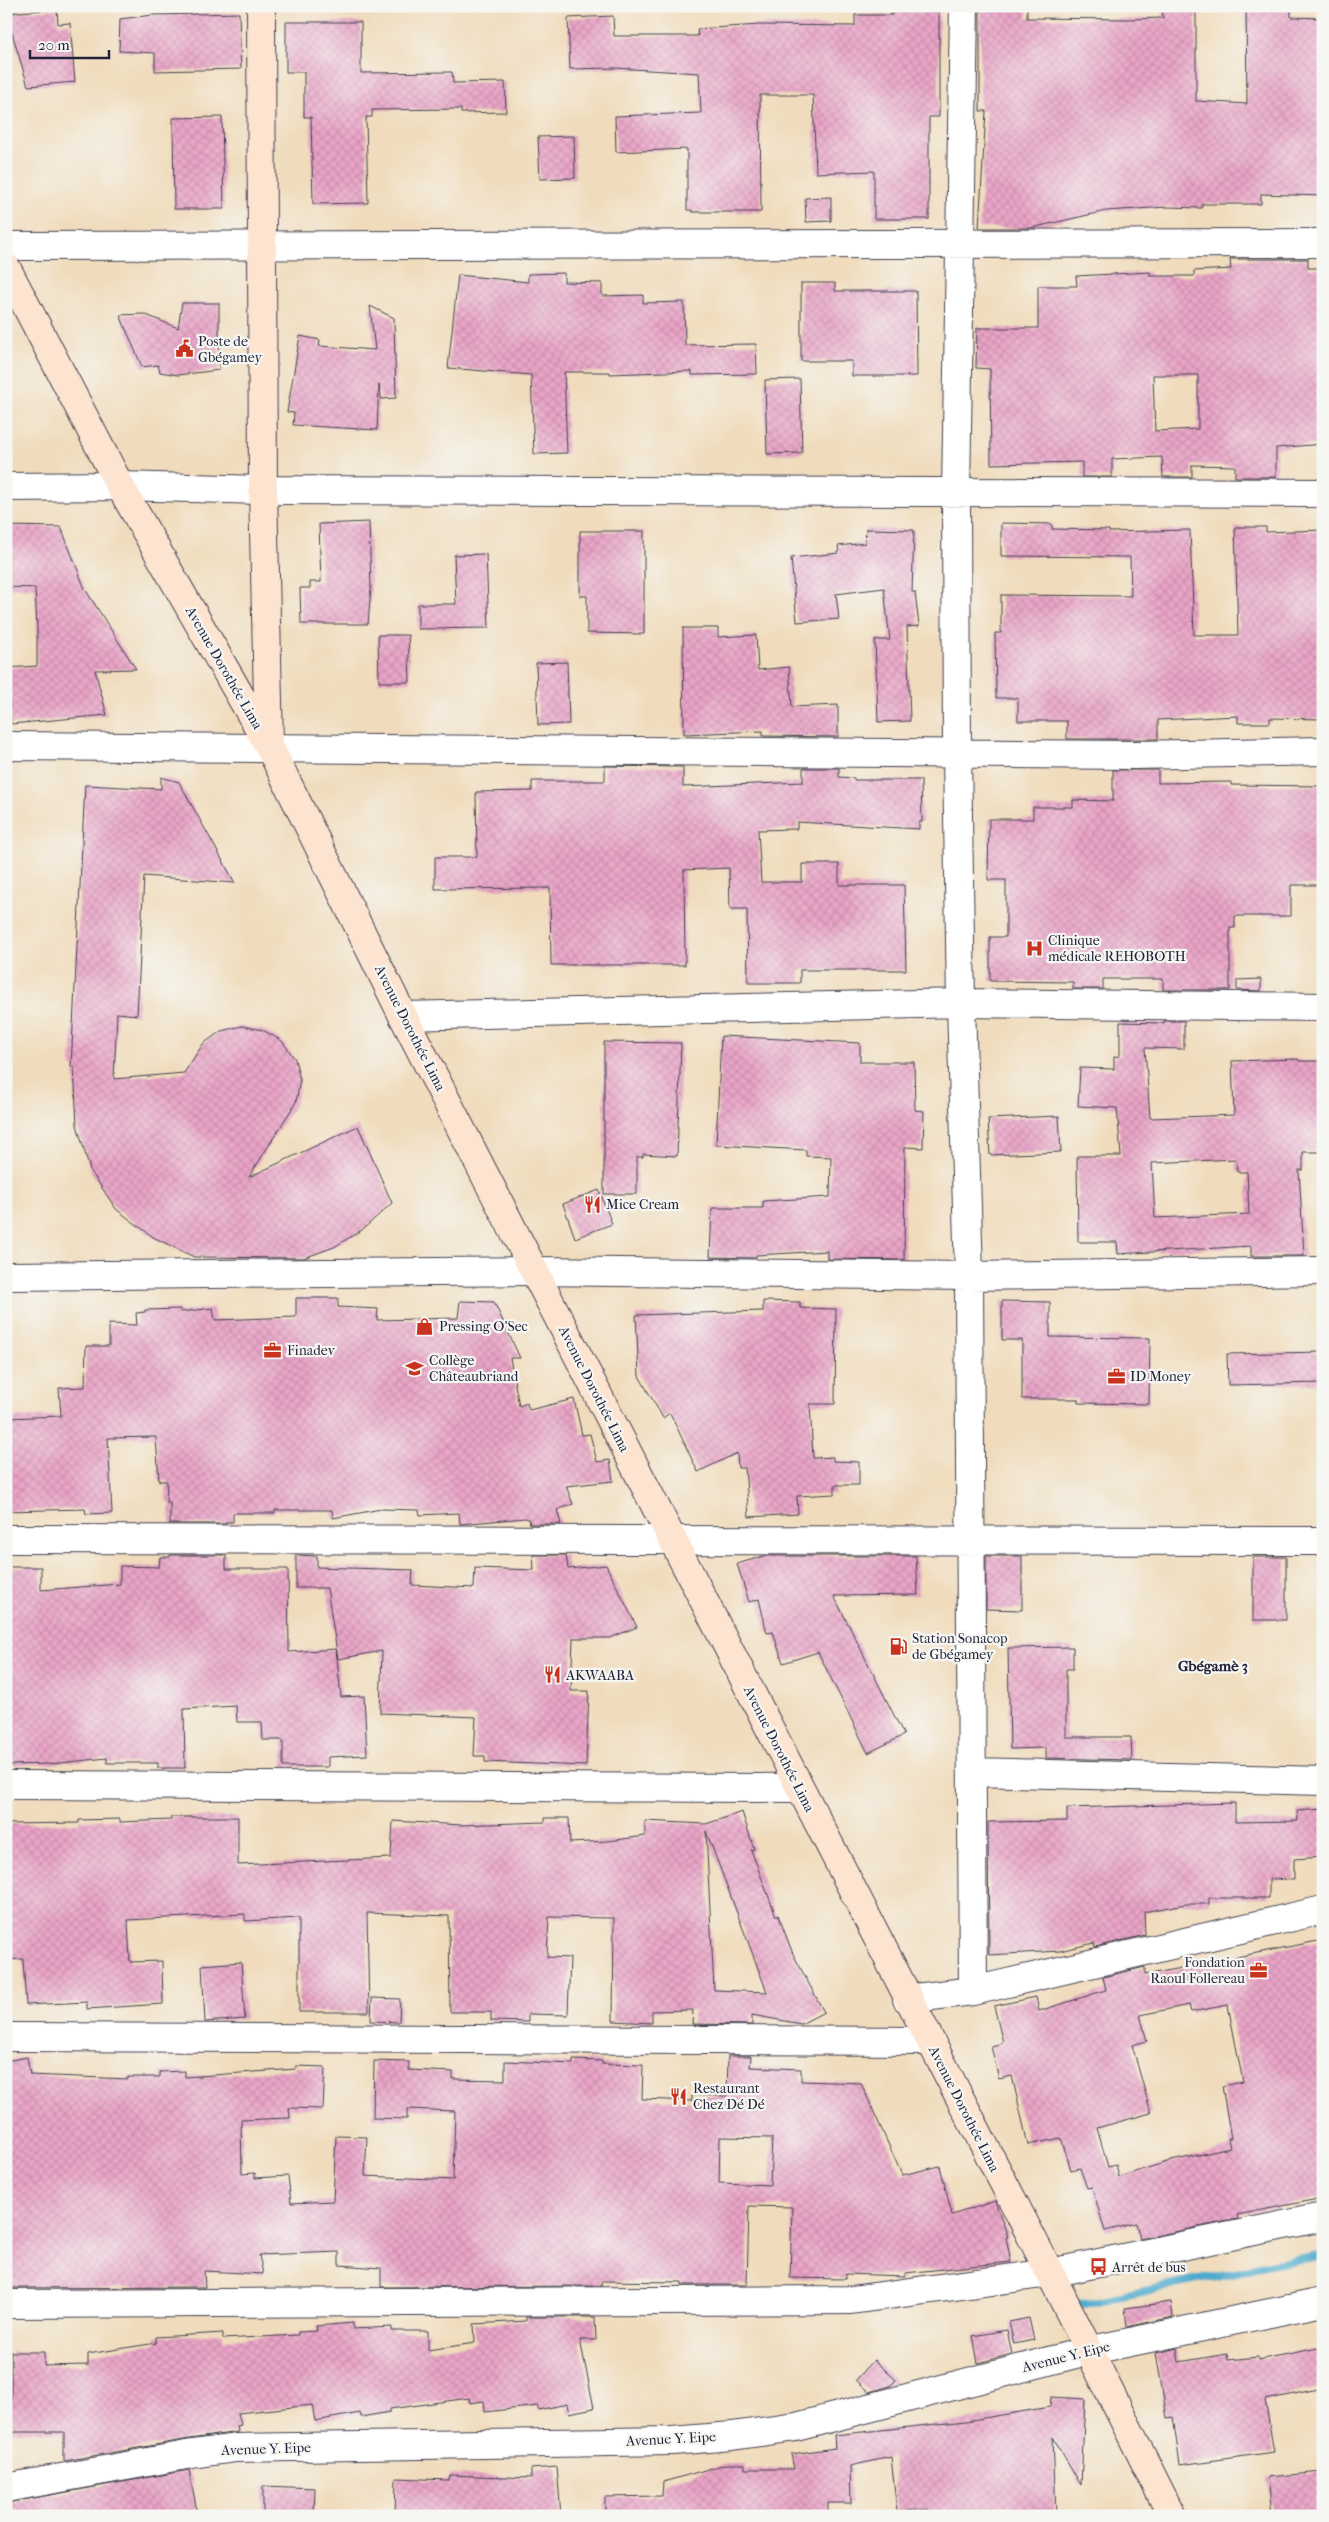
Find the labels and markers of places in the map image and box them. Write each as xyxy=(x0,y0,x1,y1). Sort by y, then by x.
place label: Poste de Gbégamey xyxy=(198,333,262,366)
public building icon: Poste de Gbégamey xyxy=(174,339,194,359)
place label: Clinique médicale REHOBOTH xyxy=(1048,932,1186,965)
hospital icon: Clinique médicale REHOBOTH xyxy=(1024,938,1044,958)
restaurant icon: Mice Cream xyxy=(582,1194,602,1214)
place label: Mice Cream xyxy=(606,1196,680,1213)
shop icon: Pressing O'Sec xyxy=(415,1316,435,1336)
place label: Pressing O'Sec xyxy=(439,1318,528,1335)
office icon: Finadev xyxy=(263,1340,283,1360)
place label: Finadev xyxy=(287,1342,336,1359)
place label: Collège Châteaubriand xyxy=(429,1352,519,1385)
school or university icon: Collège Châteaubriand xyxy=(405,1358,425,1378)
office icon: ID Money xyxy=(1106,1366,1126,1386)
place label: ID Money xyxy=(1130,1368,1192,1385)
place label: Station Sonacop de Gbégamey xyxy=(912,1630,1008,1663)
fuel station icon: Station Sonacop de Gbégamey xyxy=(888,1636,908,1656)
restaurant icon: AKWAABA xyxy=(542,1665,562,1685)
place label: AKWAABA xyxy=(565,1667,635,1684)
place label: Fondation Raoul Follereau xyxy=(1150,1954,1245,1987)
office icon: Fondation Raoul Follereau xyxy=(1249,1960,1269,1980)
place label: Restaurant Chez Dé Dé xyxy=(693,2080,765,2113)
restaurant icon: Restaurant Chez Dé Dé xyxy=(669,2086,689,2106)
bus stop icon: Arrêt de bus xyxy=(1088,2257,1108,2277)
place label: Arrêt de bus xyxy=(1111,2259,1186,2276)

